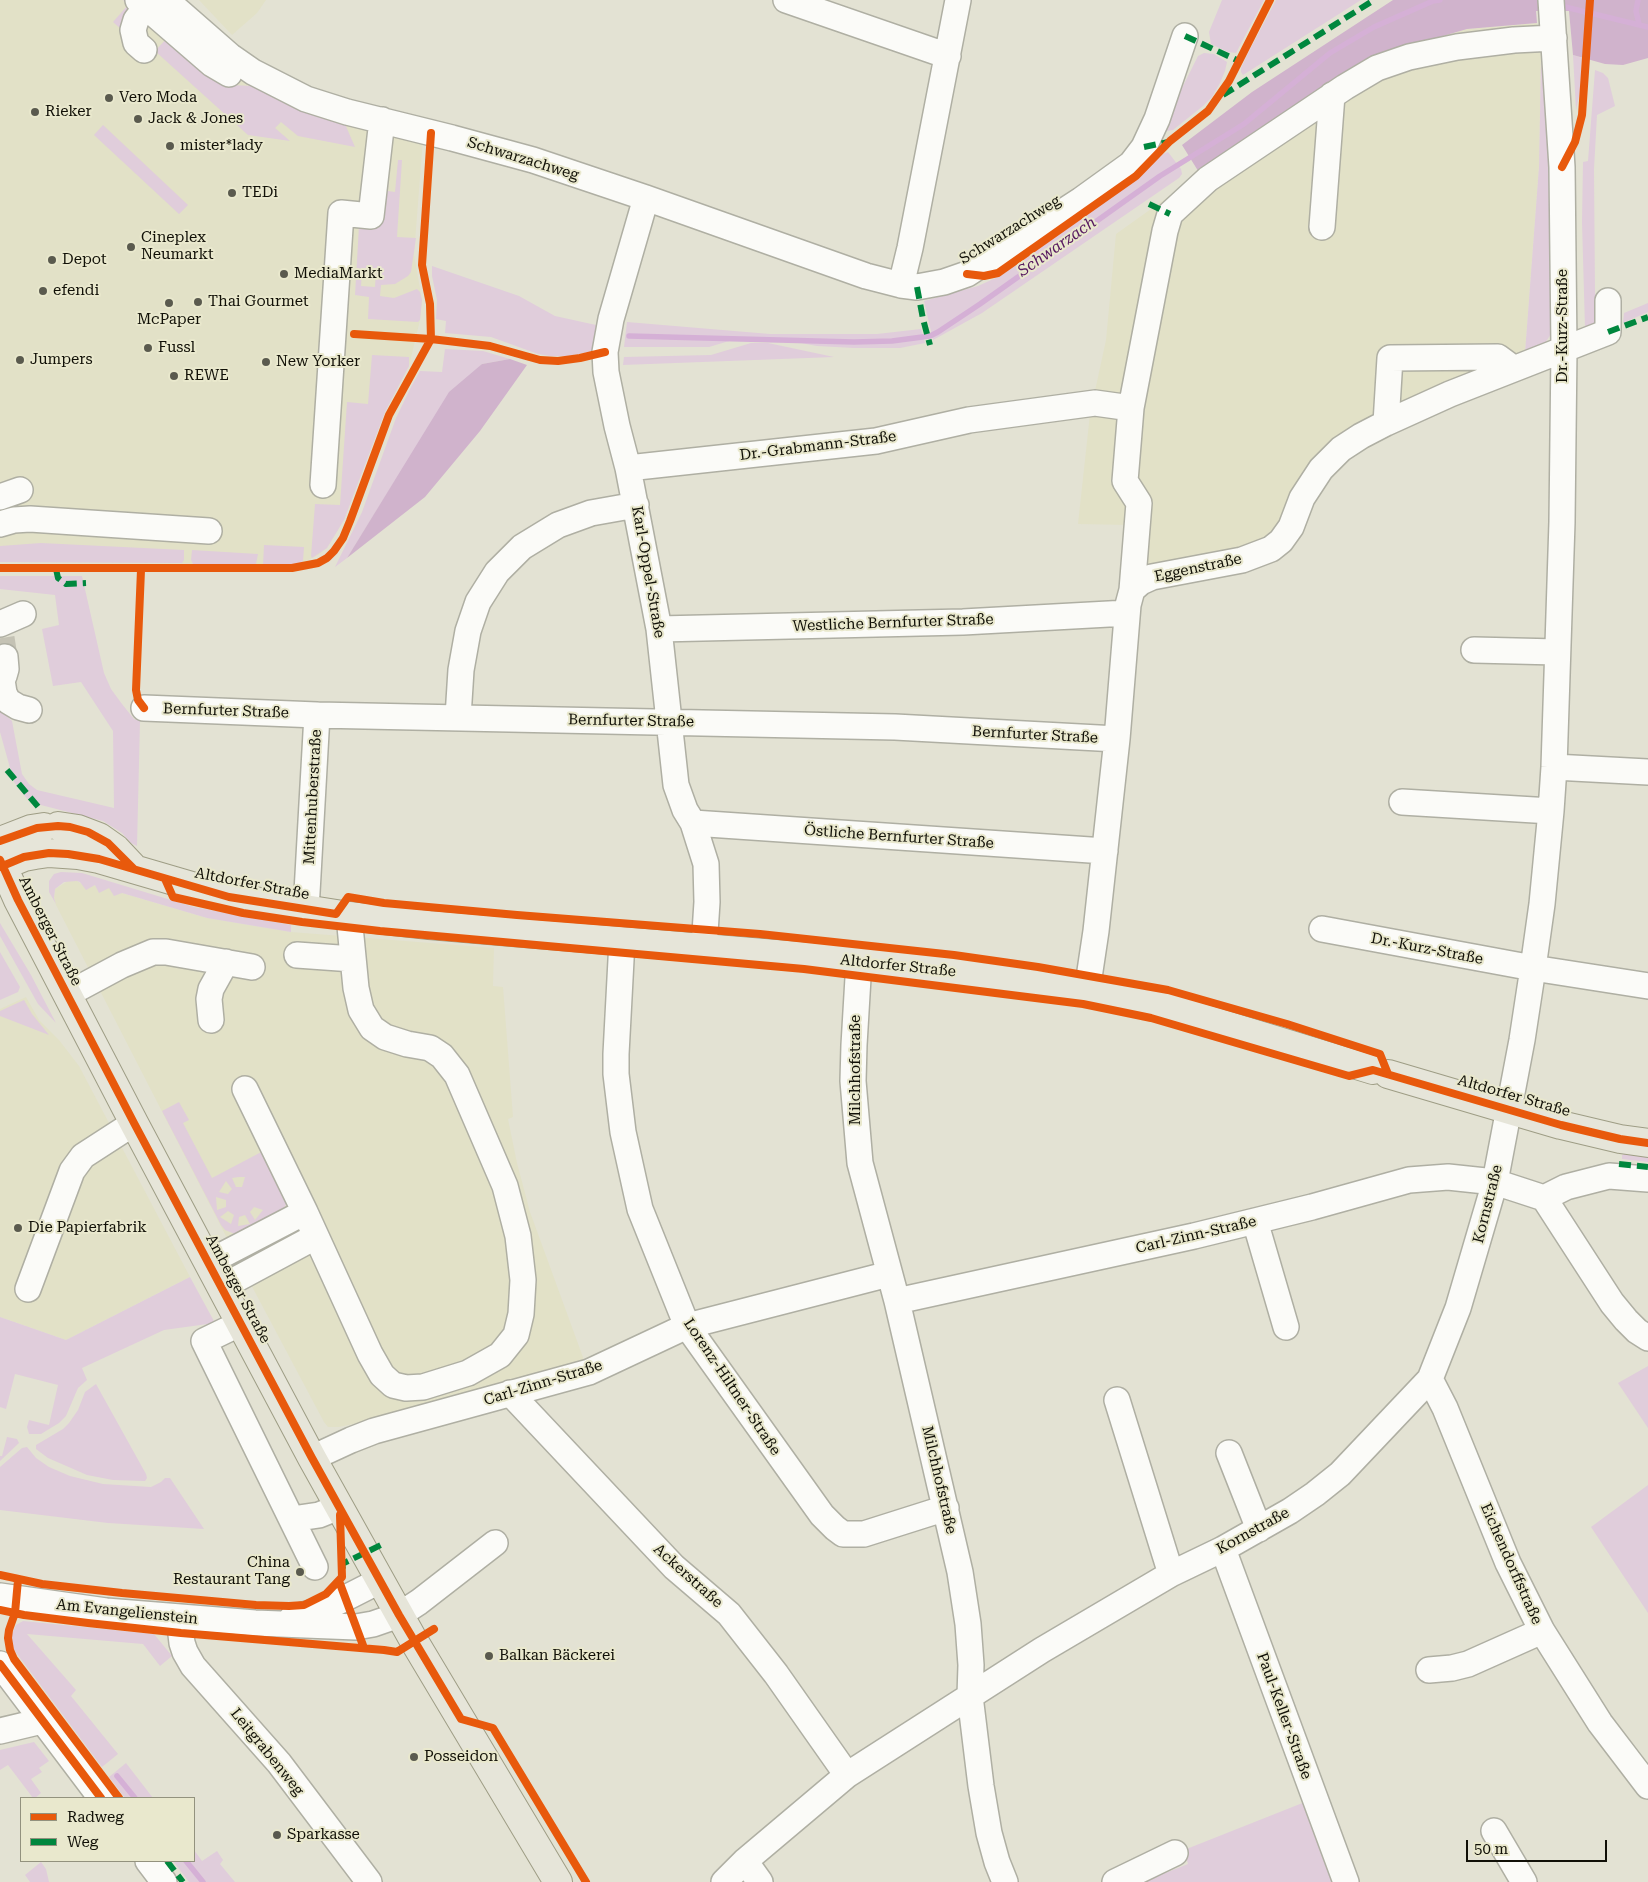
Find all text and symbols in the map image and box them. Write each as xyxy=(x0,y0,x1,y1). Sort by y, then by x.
place label: Vero Moda xyxy=(119,89,197,107)
marker: Vero Moda xyxy=(103,92,115,104)
place label: Rieker xyxy=(45,103,92,121)
marker: Rieker xyxy=(29,106,41,118)
place label: Jack & Jones xyxy=(148,110,243,128)
marker: Jack & Jones xyxy=(132,113,144,125)
street label: Schwarzachweg xyxy=(465,133,581,185)
place label: mister*lady xyxy=(180,137,263,155)
marker: mister*lady xyxy=(164,140,176,152)
place label: TEDi xyxy=(242,184,278,202)
marker: TEDi xyxy=(226,187,238,199)
street label: Schwarzachweg xyxy=(956,192,1064,268)
water label: Schwarzach xyxy=(1014,213,1100,281)
place label: Cineplex Neumarkt xyxy=(141,229,214,264)
marker: Cineplex Neumarkt xyxy=(125,241,137,253)
place label: Depot xyxy=(62,251,107,269)
marker: Depot xyxy=(46,254,58,266)
place label: MediaMarkt xyxy=(294,265,383,283)
marker: MediaMarkt xyxy=(278,268,290,280)
street label: Dr.-Kurz-Straße xyxy=(1554,269,1572,383)
place label: efendi xyxy=(53,282,99,300)
marker: efendi xyxy=(37,285,49,297)
place label: Thai Gourmet xyxy=(208,293,309,311)
marker: Thai Gourmet xyxy=(192,296,204,308)
marker: McPaper xyxy=(163,297,175,309)
place label: McPaper xyxy=(137,311,201,329)
place label: Fussl xyxy=(158,339,195,357)
marker: Fussl xyxy=(142,342,154,354)
place label: Jumpers xyxy=(30,351,93,369)
place label: New Yorker xyxy=(276,353,360,371)
marker: Jumpers xyxy=(14,354,26,366)
marker: New Yorker xyxy=(260,356,272,368)
place label: REWE xyxy=(184,367,229,385)
marker: REWE xyxy=(168,370,180,382)
street label: Dr.-Grabmann-Straße xyxy=(739,427,897,465)
street label: Karl-Oppel-Straße xyxy=(628,505,668,639)
street label: Eggenstraße xyxy=(1153,550,1243,586)
street label: Westliche Bernfurter Straße xyxy=(792,610,994,636)
street label: Bernfurter Straße xyxy=(163,700,289,722)
street label: Bernfurter Straße xyxy=(568,711,694,731)
street label: Bernfurter Straße xyxy=(972,723,1098,747)
street label: Mittenhuberstraße xyxy=(300,729,326,865)
street label: Östliche Bernfurter Straße xyxy=(804,821,994,853)
street label: Altdorfer Straße xyxy=(193,864,311,904)
street label: Amberger Straße xyxy=(15,873,85,989)
street label: Dr.-Kurz-Straße xyxy=(1369,929,1485,969)
street label: Altdorfer Straße xyxy=(839,951,957,981)
street label: Milchhofstraße xyxy=(847,1015,865,1125)
street label: Altdorfer Straße xyxy=(1456,1071,1572,1121)
street label: Kornstraße xyxy=(1470,1163,1506,1245)
street label: Carl-Zinn-Straße xyxy=(1134,1212,1258,1258)
place label: Die Papierfabrik xyxy=(28,1219,147,1237)
marker: Die Papierfabrik xyxy=(12,1222,24,1234)
street label: Amberger Straße xyxy=(202,1231,274,1347)
street label: Lorenz-Hiltner-Straße xyxy=(679,1315,785,1459)
street label: Carl-Zinn-Straße xyxy=(482,1356,604,1410)
street label: Milchhofstraße xyxy=(918,1424,960,1536)
street label: Eichendorffstraße xyxy=(1476,1501,1546,1627)
street label: Kornstraße xyxy=(1214,1504,1292,1558)
street label: Ackerstraße xyxy=(650,1540,726,1612)
place label: China Restaurant Tang xyxy=(173,1554,290,1589)
marker: China Restaurant Tang xyxy=(294,1566,306,1578)
street label: Am Evangelienstein xyxy=(55,1596,199,1628)
place label: Balkan Bäckerei xyxy=(499,1647,615,1665)
marker: Balkan Bäckerei xyxy=(483,1650,495,1662)
street label: Paul-Keller-Straße xyxy=(1253,1650,1315,1782)
street label: Leitgrabenweg xyxy=(226,1705,308,1799)
place label: Posseidon xyxy=(424,1748,498,1766)
marker: Posseidon xyxy=(408,1751,420,1763)
legend xyxy=(20,1797,195,1862)
text: Radweg xyxy=(67,1808,124,1826)
place label: Sparkasse xyxy=(287,1826,360,1844)
marker: Sparkasse xyxy=(271,1829,283,1841)
scale bar xyxy=(1468,1830,1609,1862)
text: Weg xyxy=(67,1833,98,1851)
text: 50 m xyxy=(1474,1840,1508,1858)

